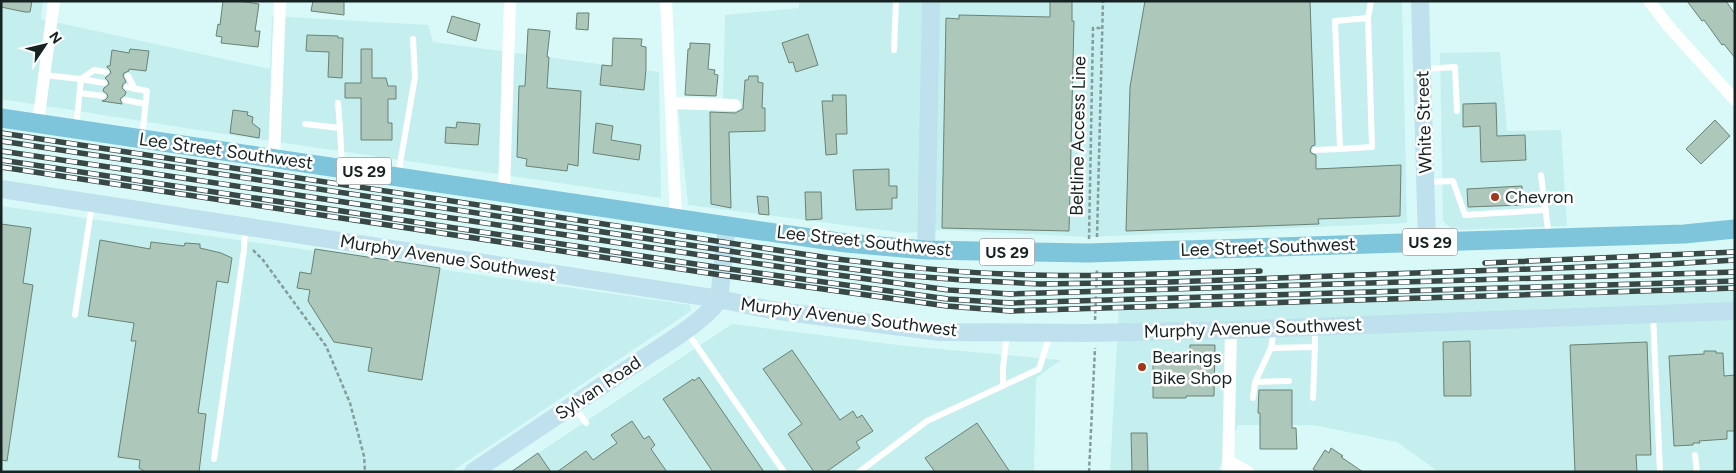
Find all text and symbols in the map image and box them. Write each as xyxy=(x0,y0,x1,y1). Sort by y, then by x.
north arrow xyxy=(20,20,70,70)
text: N xyxy=(45,29,65,47)
street label: Beltline Access Line xyxy=(1066,56,1090,216)
street label: White Street xyxy=(1411,70,1437,174)
street label: Lee Street Southwest xyxy=(138,128,315,174)
road number: US 29 xyxy=(336,158,392,185)
place label: Chevron xyxy=(1505,186,1574,208)
marker: Chevron xyxy=(1489,191,1501,203)
street label: Lee Street Southwest xyxy=(776,221,953,261)
road number: US 29 xyxy=(1402,228,1458,256)
street label: Murphy Avenue Southwest xyxy=(338,230,558,286)
street label: Lee Street Southwest xyxy=(1180,233,1356,261)
road number: US 29 xyxy=(980,238,1034,266)
street label: Murphy Avenue Southwest xyxy=(739,293,959,341)
street label: Murphy Avenue Southwest xyxy=(1144,313,1363,343)
place label: Bearings Bike Shop xyxy=(1152,346,1232,389)
street label: Sylvan Road xyxy=(551,351,645,425)
marker: Bearings Bike Shop xyxy=(1136,361,1148,373)

